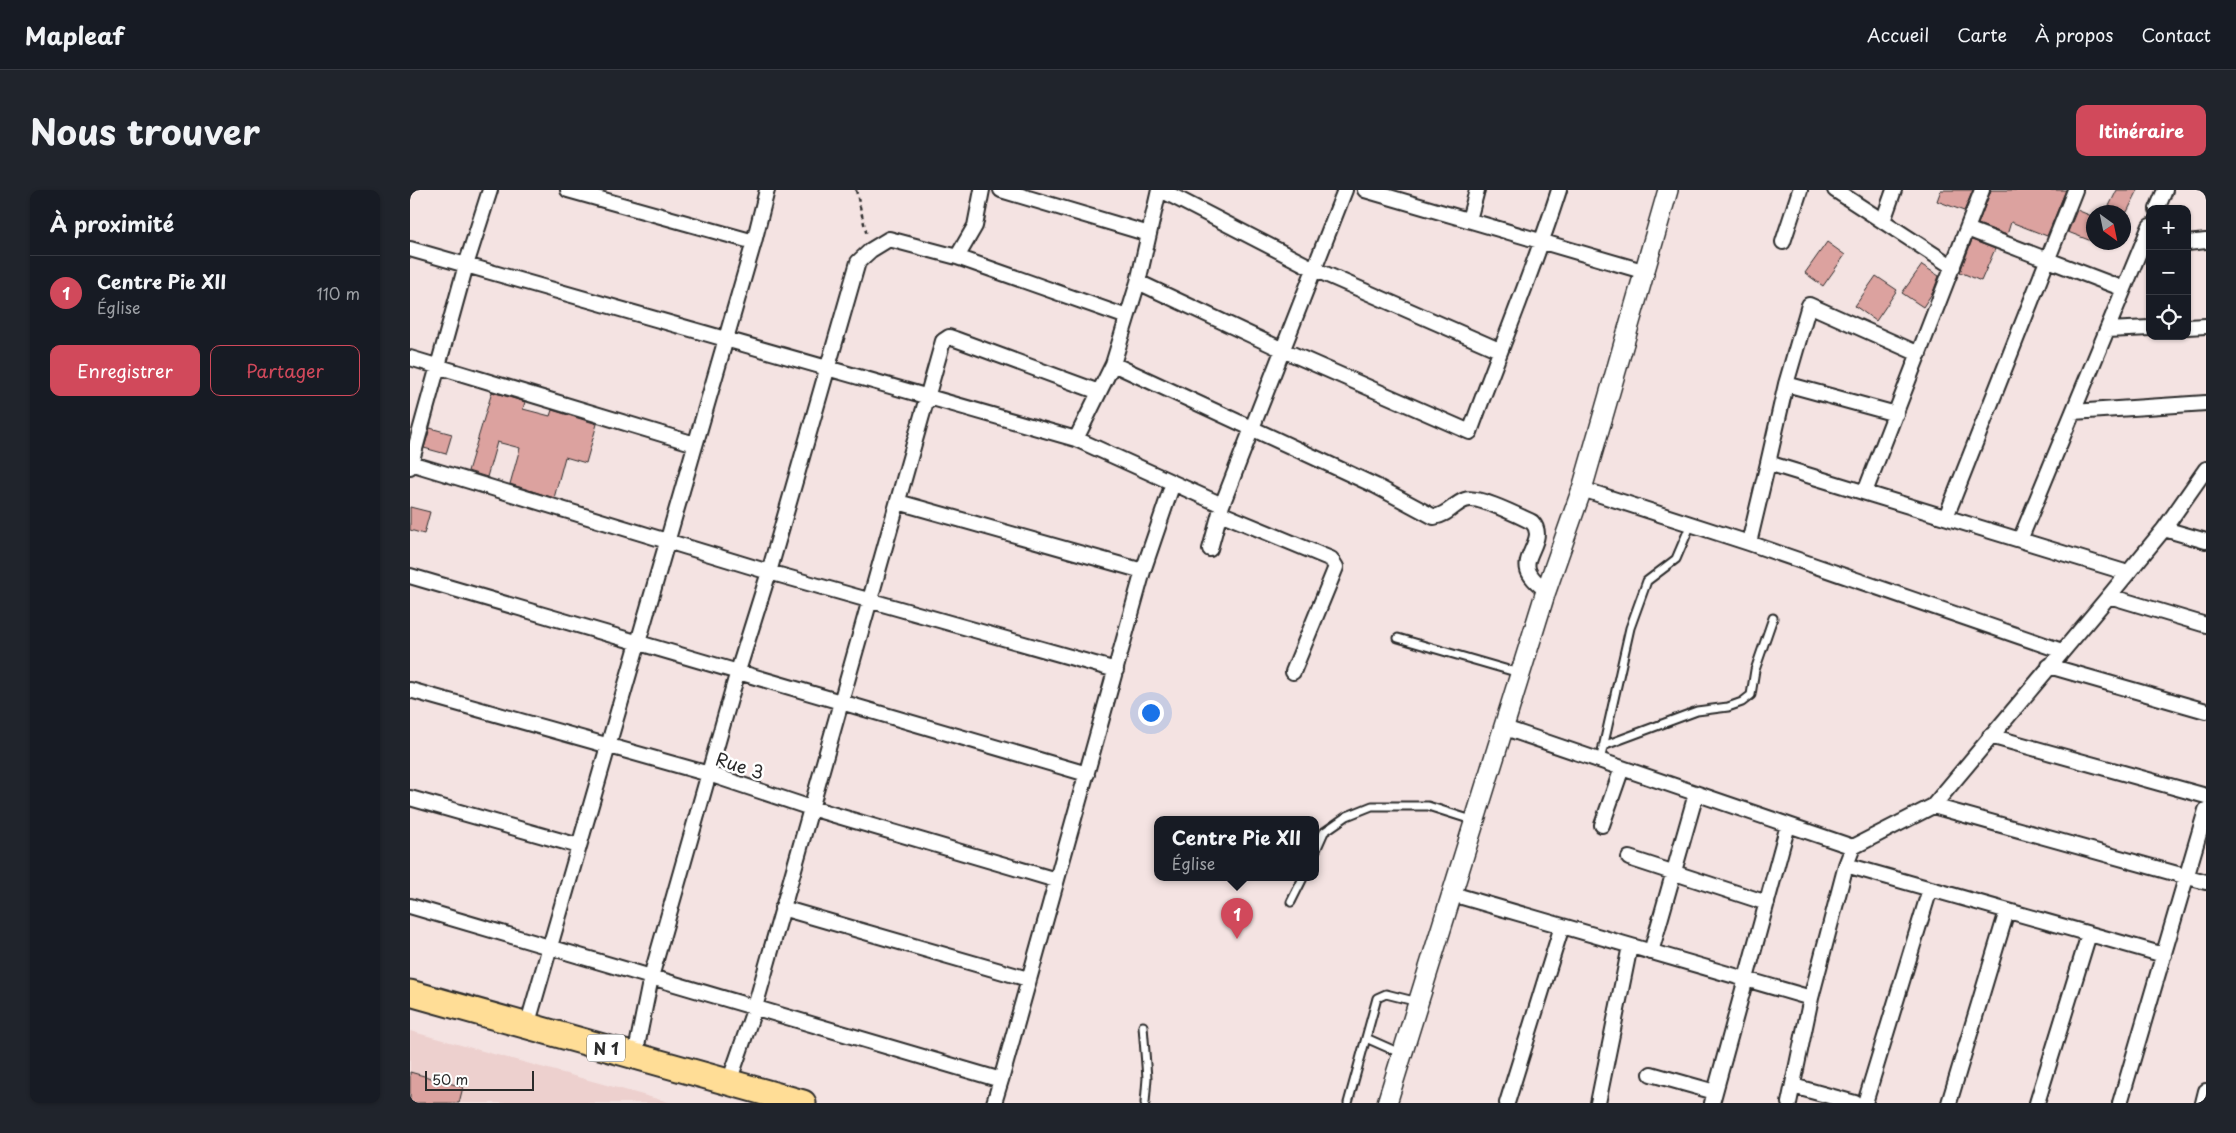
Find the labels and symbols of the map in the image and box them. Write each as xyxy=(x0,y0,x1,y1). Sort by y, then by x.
north arrow xyxy=(2086,205,2131,250)
your location xyxy=(1138,700,1164,726)
street label: Rue 3 xyxy=(712,745,768,785)
pin: 1 xyxy=(1221,898,1253,939)
road number: N 1 xyxy=(587,1034,625,1061)
scale bar xyxy=(425,1068,534,1091)

